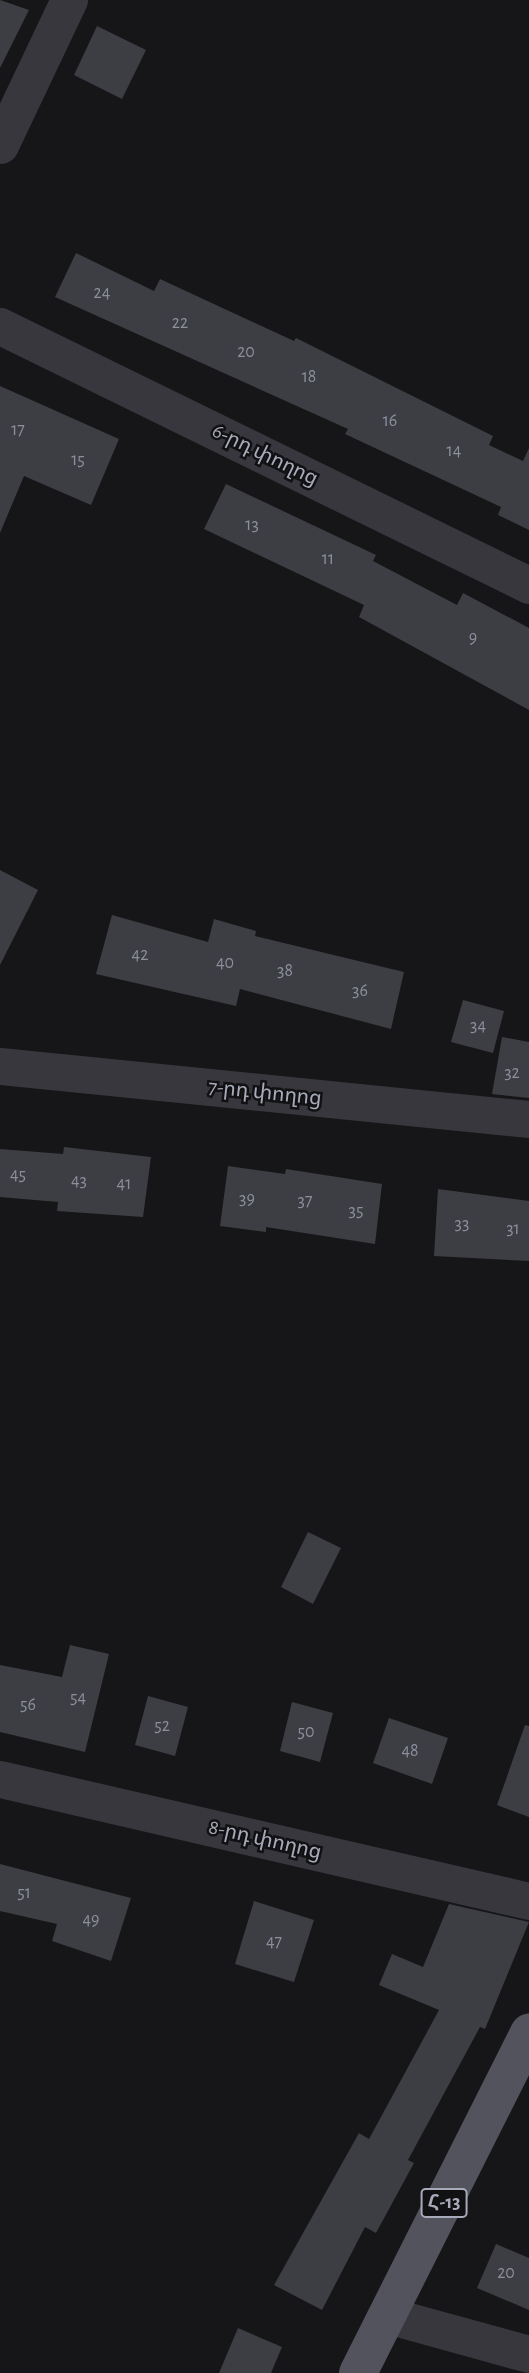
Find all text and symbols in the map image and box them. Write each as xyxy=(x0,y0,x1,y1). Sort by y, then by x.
house number: 24 xyxy=(94,282,110,304)
house number: 22 xyxy=(172,312,188,334)
house number: 20 xyxy=(237,341,255,363)
house number: 18 xyxy=(302,366,316,388)
house number: 16 xyxy=(383,410,397,432)
street label: 6-րդ փողոց xyxy=(208,418,322,492)
house number: 17 xyxy=(11,419,25,441)
house number: 14 xyxy=(447,440,461,462)
house number: 15 xyxy=(71,449,85,471)
house number: 13 xyxy=(245,514,259,536)
house number: 11 xyxy=(322,548,334,570)
house number: 9 xyxy=(469,627,477,649)
house number: 42 xyxy=(132,944,148,966)
house number: 40 xyxy=(216,952,234,974)
house number: 38 xyxy=(277,960,293,982)
house number: 36 xyxy=(352,980,368,1002)
house number: 34 xyxy=(470,1015,486,1037)
house number: 32 xyxy=(504,1062,520,1084)
street label: 7-րդ փողոց xyxy=(207,1075,323,1111)
house number: 45 xyxy=(10,1164,26,1186)
house number: 43 xyxy=(71,1170,87,1192)
house number: 41 xyxy=(117,1173,131,1195)
house number: 39 xyxy=(239,1188,255,1210)
house number: 37 xyxy=(298,1190,312,1212)
house number: 35 xyxy=(349,1200,363,1222)
house number: 33 xyxy=(455,1213,469,1235)
house number: 31 xyxy=(506,1218,520,1240)
house number: 54 xyxy=(70,1687,86,1709)
house number: 56 xyxy=(20,1694,36,1716)
house number: 52 xyxy=(154,1715,170,1737)
house number: 50 xyxy=(297,1721,315,1743)
house number: 48 xyxy=(401,1740,419,1762)
street label: 8-րդ փողոց xyxy=(206,1815,324,1865)
house number: 51 xyxy=(17,1882,31,1904)
house number: 49 xyxy=(82,1909,100,1931)
house number: 47 xyxy=(266,1931,282,1953)
road number: Հ-13 xyxy=(420,2188,468,2218)
house number: 20 xyxy=(497,2262,515,2284)

